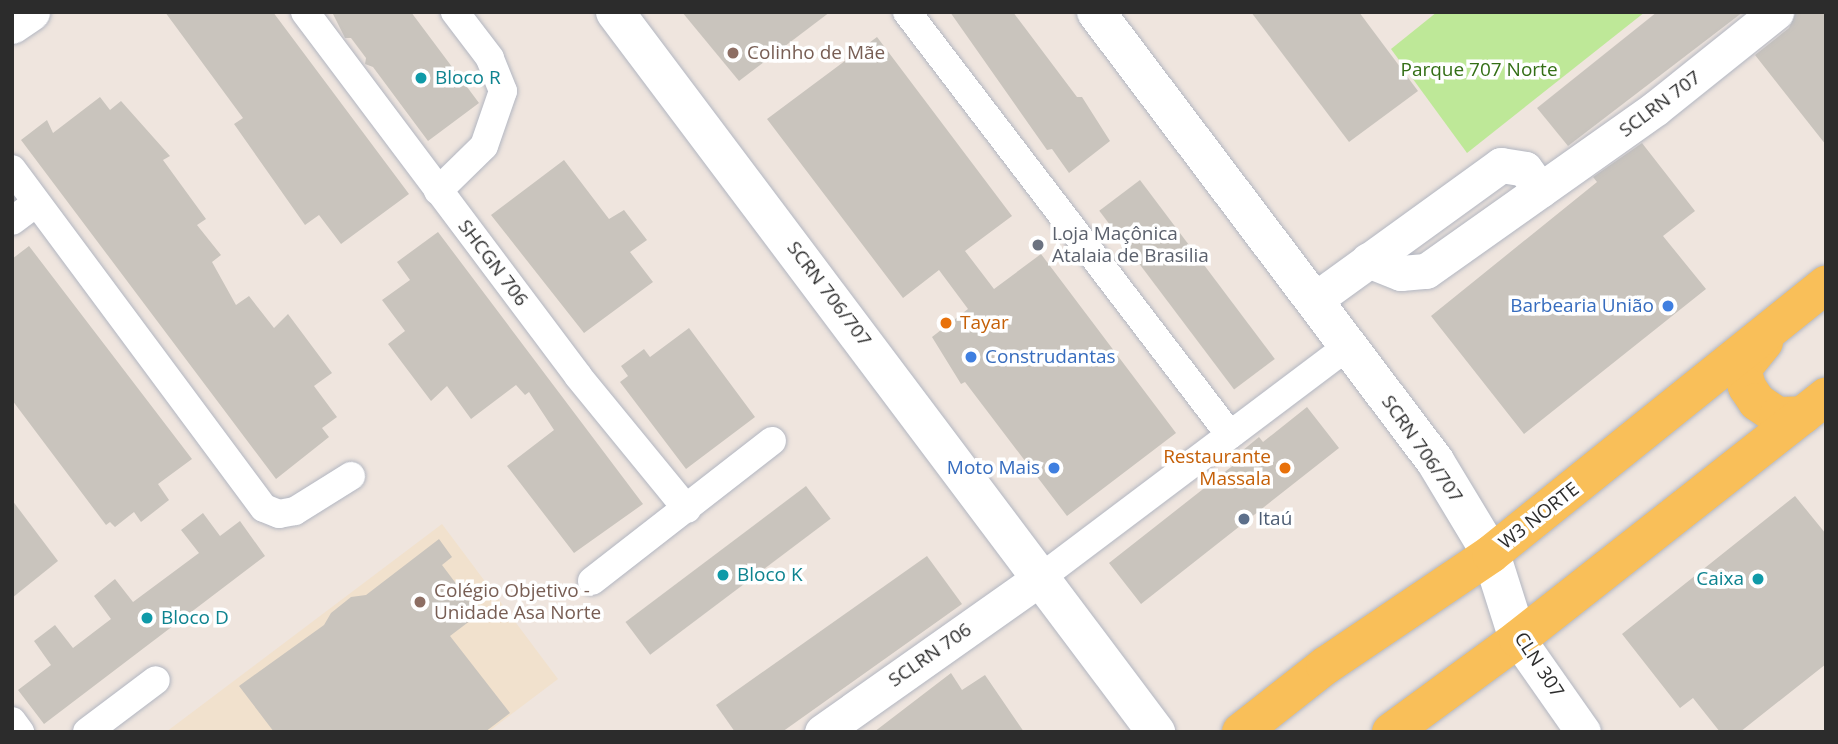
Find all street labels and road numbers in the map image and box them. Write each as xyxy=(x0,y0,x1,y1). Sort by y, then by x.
street label: SCLRN 707 xyxy=(1615,66,1705,142)
street label: SHCGN 706 xyxy=(453,215,533,311)
street label: SCRN 706/707 xyxy=(782,237,876,351)
street label: SCRN 706/707 xyxy=(1377,391,1467,507)
street label: W3 NORTE xyxy=(1494,478,1584,554)
street label: SCLRN 706 xyxy=(884,618,976,692)
street label: CLN 307 xyxy=(1509,628,1569,702)

